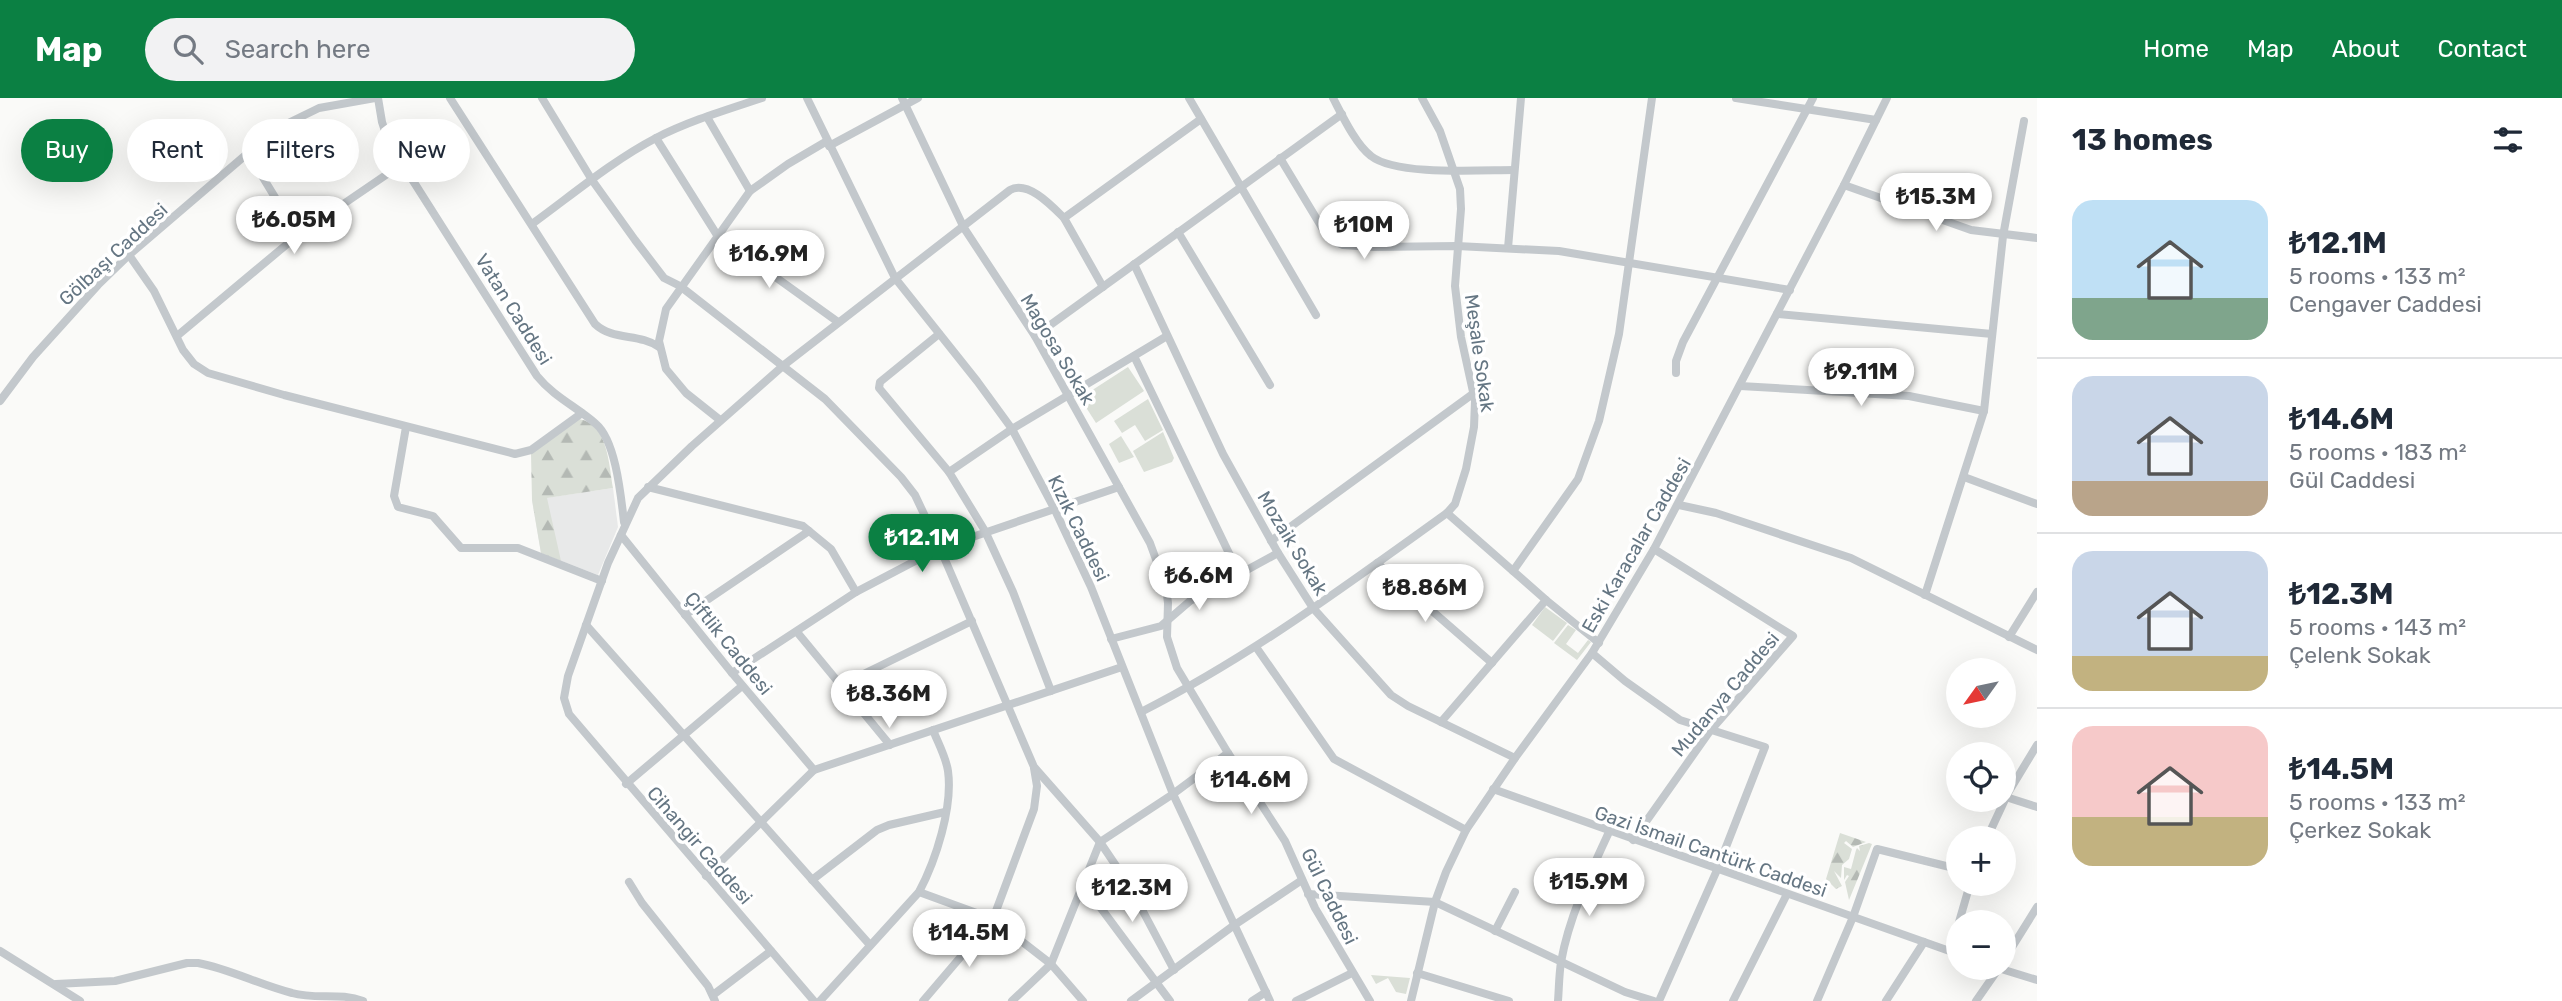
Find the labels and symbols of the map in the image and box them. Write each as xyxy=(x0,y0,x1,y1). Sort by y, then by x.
pin: ₺15.3M xyxy=(1879,174,1993,233)
pin: ₺6.05M xyxy=(237,197,351,256)
street label: Gölbaşı Caddesi xyxy=(54,198,172,310)
pin: ₺10M xyxy=(1323,202,1405,261)
pin: ₺16.9M xyxy=(712,230,826,290)
street label: Vatan Caddesi xyxy=(470,250,557,369)
street label: Magosa Sokak xyxy=(1015,290,1100,409)
street label: Meşale Sokak xyxy=(1460,293,1499,414)
pin: ₺9.11M xyxy=(1804,348,1918,408)
street label: Eski Karacalar Caddesi xyxy=(1577,454,1696,637)
street label: Kızık Caddesi xyxy=(1043,471,1114,585)
street label: Mozaik Sokak xyxy=(1252,487,1333,600)
pin: ₺12.1M xyxy=(865,514,979,574)
pin: ₺6.6M xyxy=(1150,552,1248,612)
pin: ₺8.86M xyxy=(1368,564,1482,624)
street label: Çiftlik Caddesi xyxy=(680,587,777,700)
street label: Mudanya Caddesi xyxy=(1667,627,1784,761)
north arrow xyxy=(1946,658,2016,728)
pin: ₺8.36M xyxy=(832,670,946,730)
pin: ₺14.6M xyxy=(1194,756,1308,816)
street label: Cihangir Caddesi xyxy=(642,782,757,909)
street label: Gazi İsmail Cantürk Caddesi xyxy=(1592,801,1830,902)
street label: Gül Caddesi xyxy=(1296,844,1363,948)
pin: ₺15.9M xyxy=(1532,858,1646,918)
pin: ₺12.3M xyxy=(1075,864,1189,924)
pin: ₺14.5M xyxy=(912,910,1026,969)

